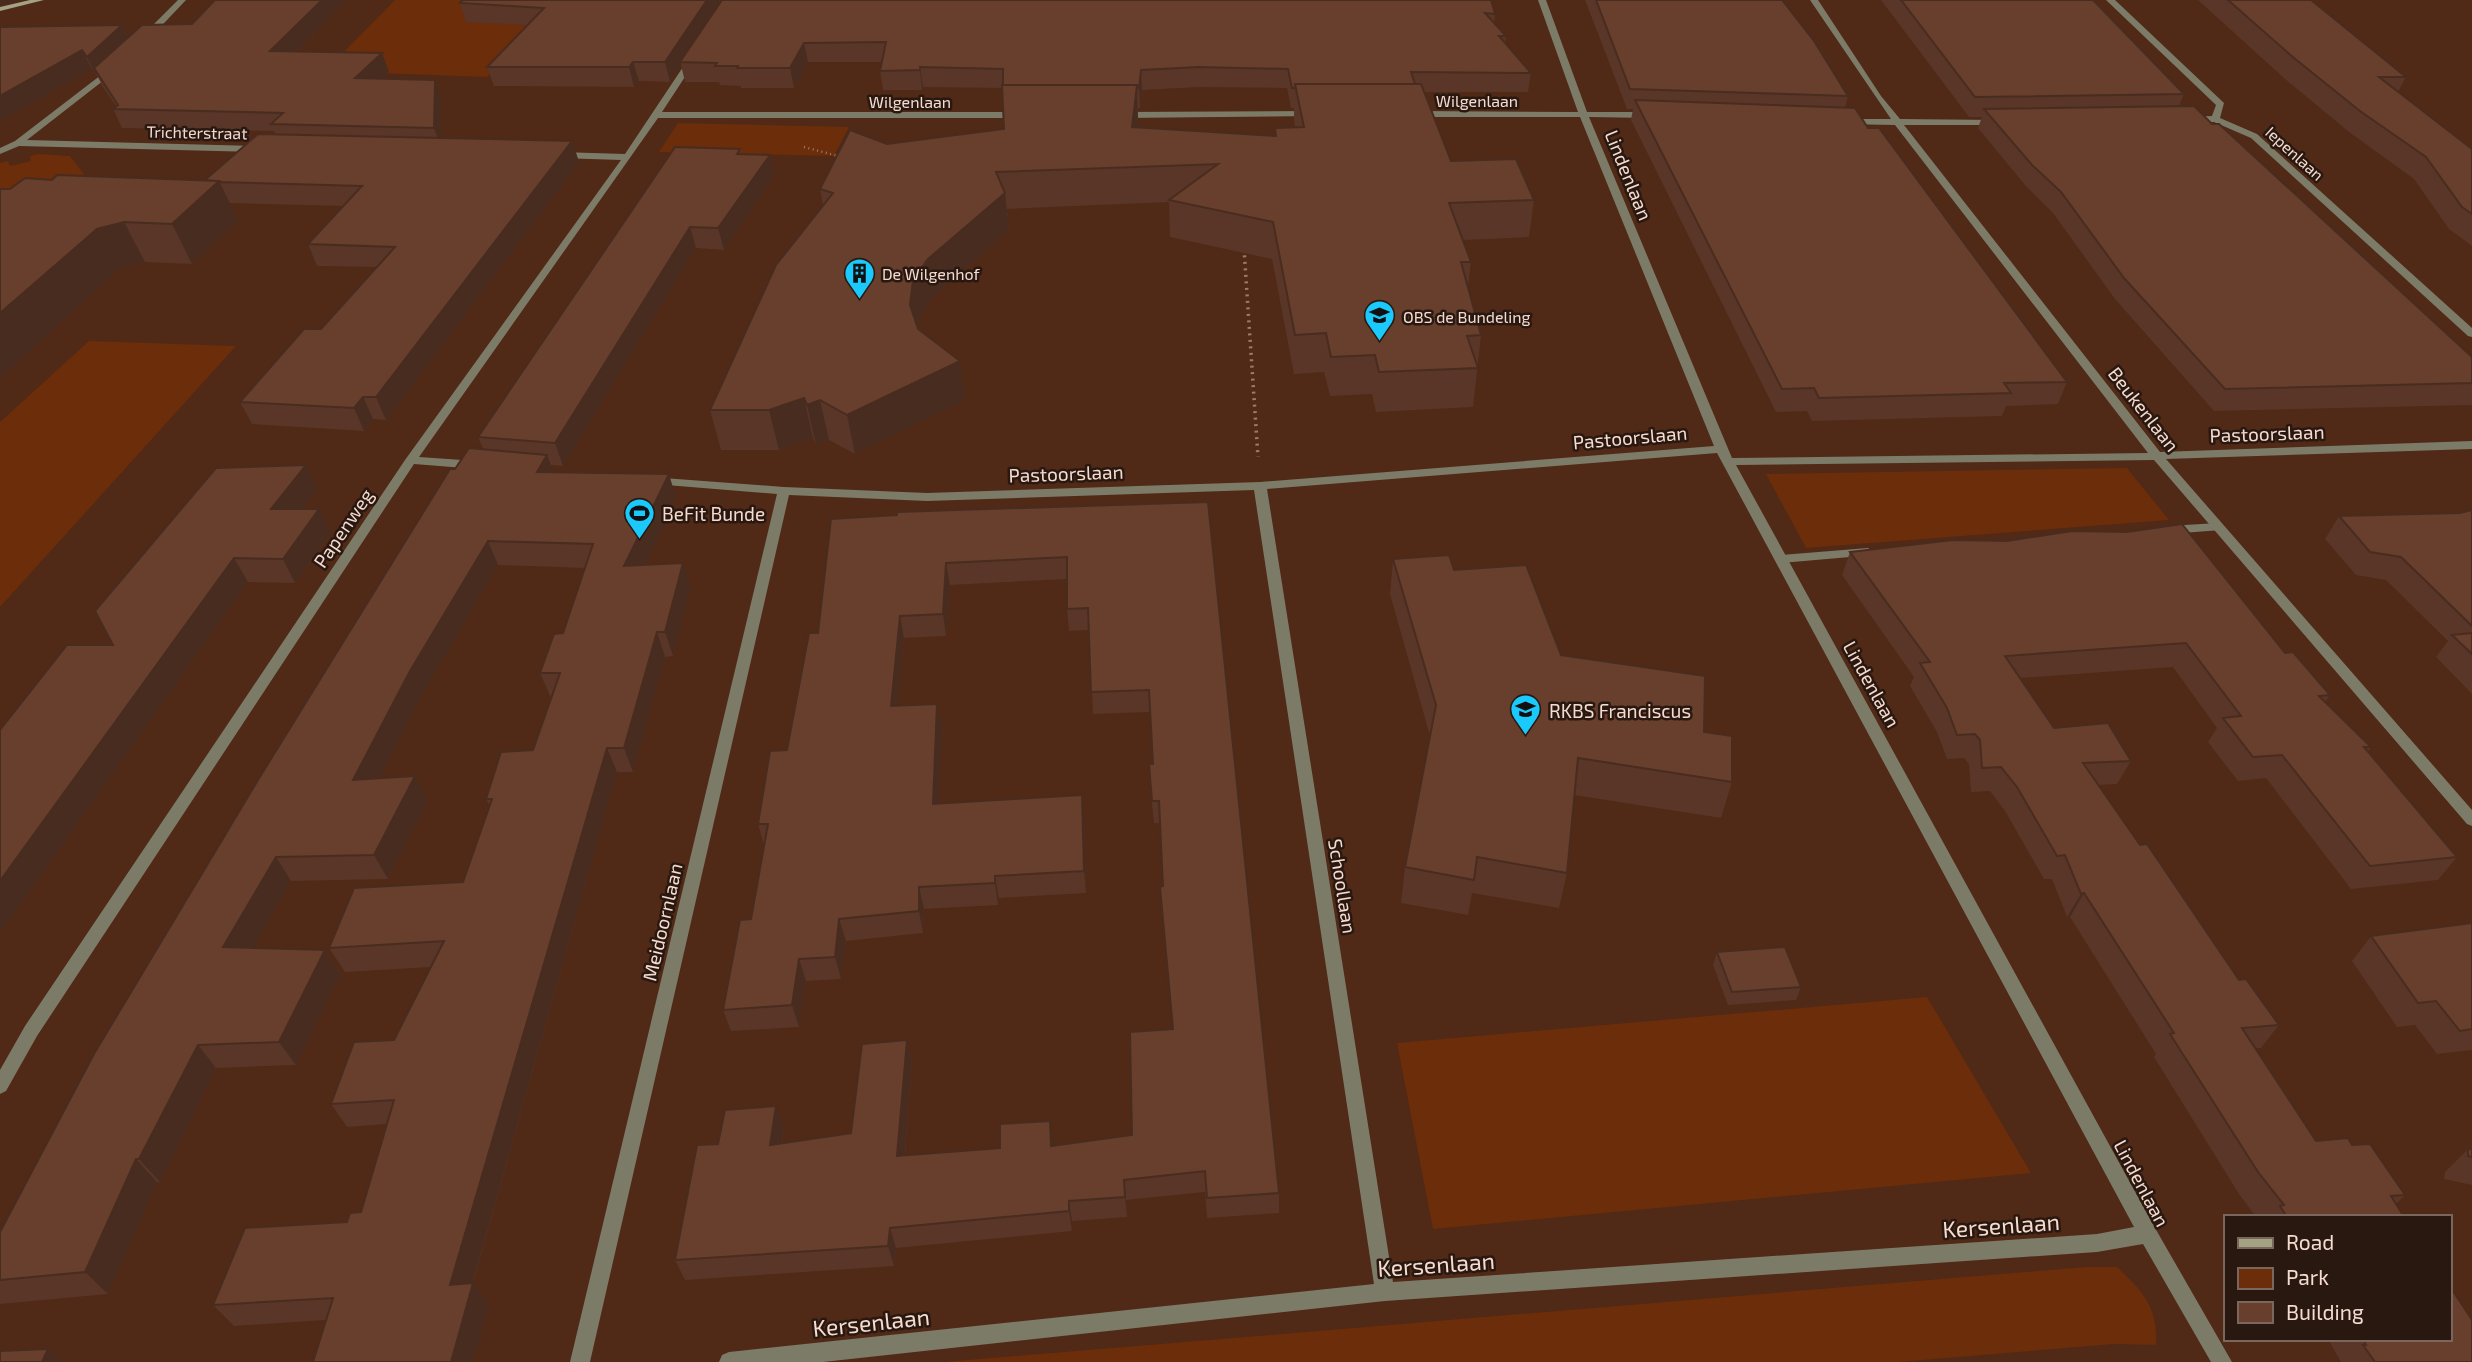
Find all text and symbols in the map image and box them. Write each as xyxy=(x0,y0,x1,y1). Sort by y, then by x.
street label: Wilgenlaan xyxy=(1436,91,1518,110)
street label: Wilgenlaan xyxy=(869,92,951,111)
street label: Trichterstraat xyxy=(146,122,248,142)
street label: Iepenlaan xyxy=(2262,122,2328,184)
street label: Lindenlaan xyxy=(1601,127,1657,223)
building icon: De Wilgenhof xyxy=(842,256,876,300)
place label: De Wilgenhof xyxy=(882,264,981,283)
school or university icon: OBS de Bundeling xyxy=(1363,299,1397,343)
place label: OBS de Bundeling xyxy=(1403,307,1531,326)
street label: Beukenlaan xyxy=(2104,362,2184,456)
street label: Pastoorslaan xyxy=(2209,420,2325,446)
street label: Pastoorslaan xyxy=(1572,421,1688,453)
street label: Pastoorslaan xyxy=(1008,460,1124,486)
street label: Papenweg xyxy=(308,484,378,572)
sports icon: BeFit Bunde xyxy=(622,496,656,540)
place label: BeFit Bunde xyxy=(662,502,765,525)
street label: Lindenlaan xyxy=(1839,637,1905,731)
school or university icon: RKBS Franciscus xyxy=(1509,693,1543,737)
place label: RKBS Franciscus xyxy=(1549,699,1691,722)
street label: Schoollaan xyxy=(1324,837,1362,935)
street label: Meidoornlaan xyxy=(637,861,687,983)
street label: Lindenlaan xyxy=(2109,1136,2175,1230)
street label: Kersenlaan xyxy=(1941,1207,2061,1243)
legend xyxy=(2224,1215,2451,1341)
text: Road xyxy=(2286,1229,2334,1254)
street label: Kersenlaan xyxy=(1376,1246,1496,1282)
text: Park xyxy=(2286,1264,2329,1289)
text: Building xyxy=(2286,1299,2364,1324)
street label: Kersenlaan xyxy=(811,1302,931,1342)

